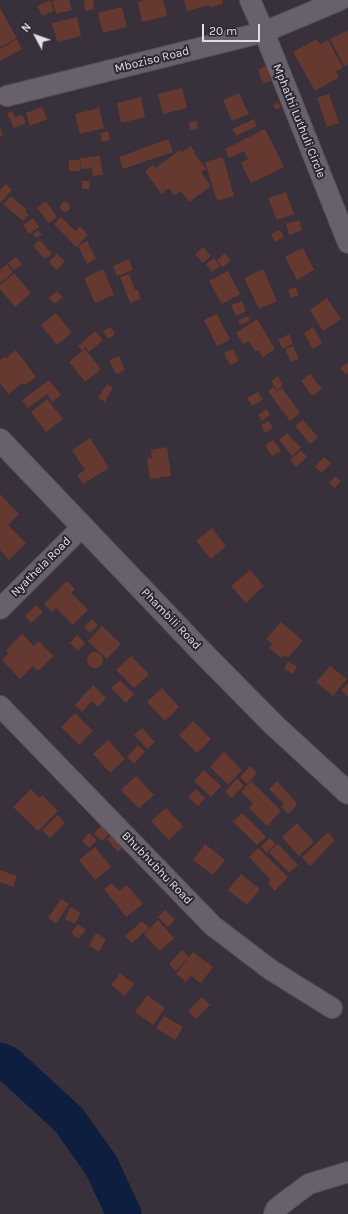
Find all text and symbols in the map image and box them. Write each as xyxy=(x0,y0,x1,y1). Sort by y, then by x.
north arrow xyxy=(16,16,56,56)
scale bar xyxy=(204,16,262,42)
text: N xyxy=(19,21,34,35)
text: 20 m xyxy=(209,24,237,38)
street label: Mboziso Road xyxy=(113,44,191,76)
street label: Mphathi Luthuli Circle xyxy=(269,62,329,180)
street label: Nyathela Road xyxy=(8,534,74,600)
street label: Phambili Road xyxy=(138,585,204,653)
street label: Bhubhubhu Road xyxy=(119,829,195,907)

